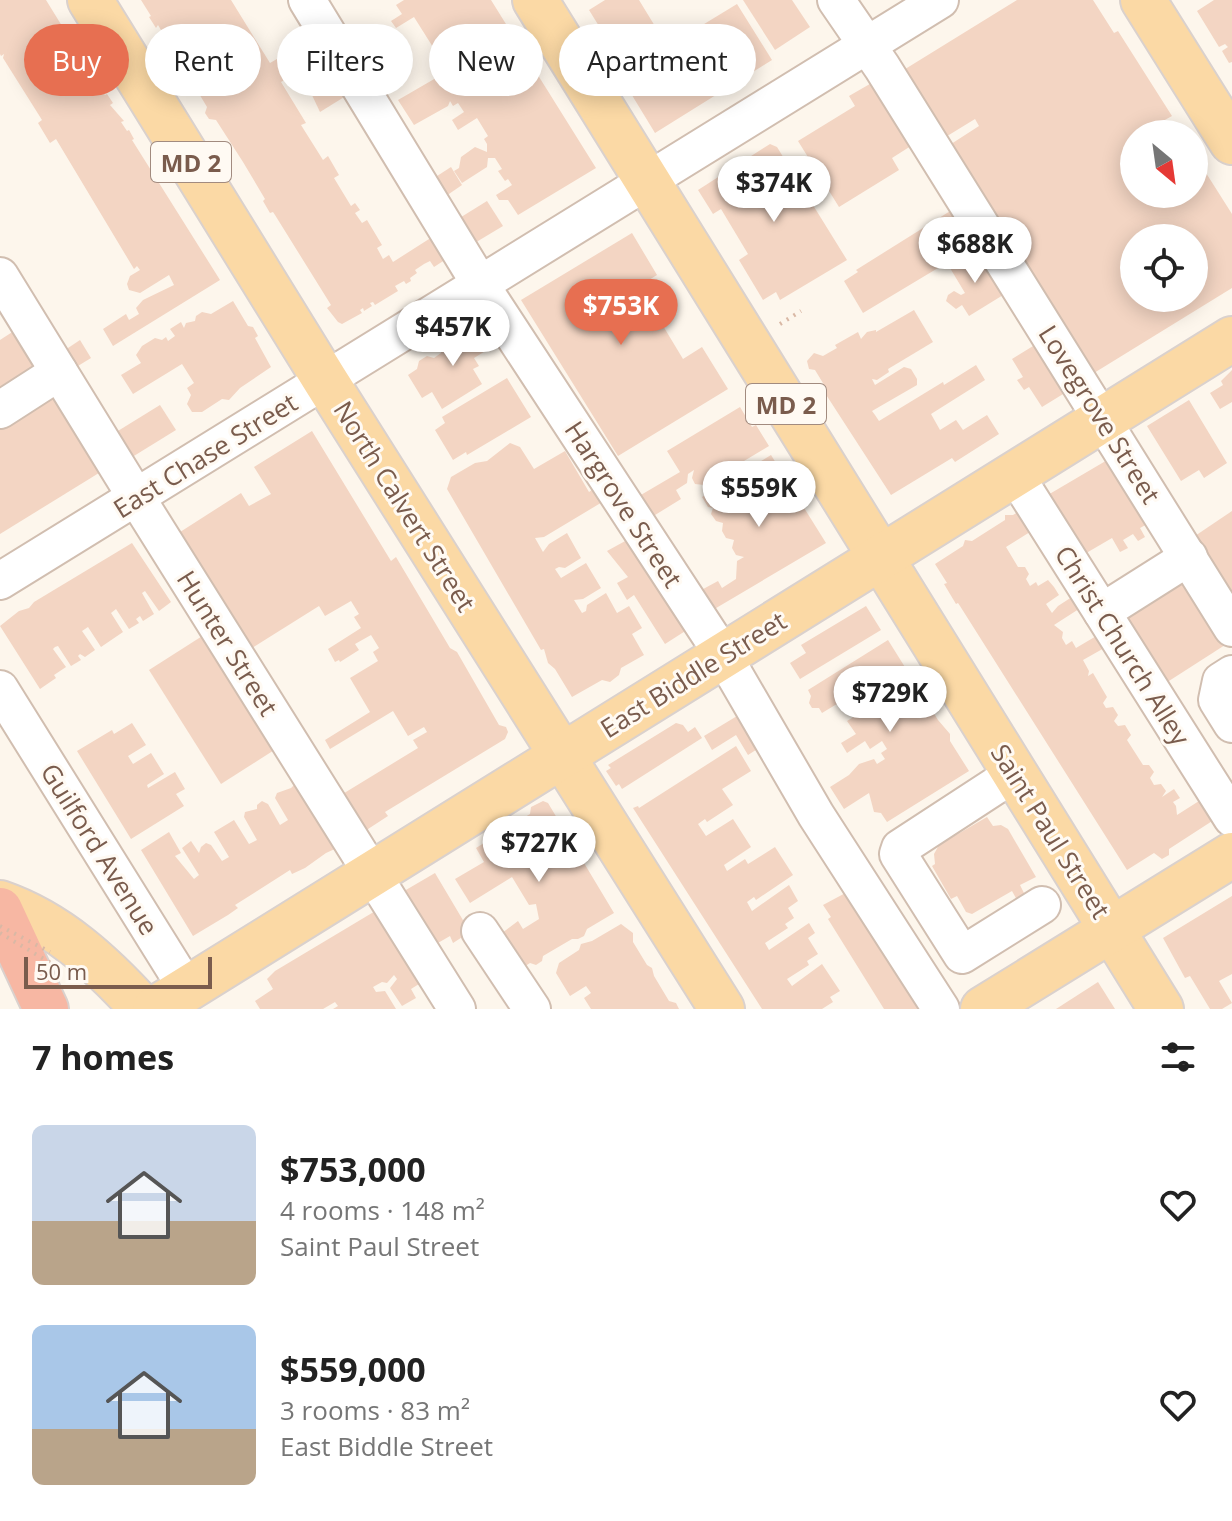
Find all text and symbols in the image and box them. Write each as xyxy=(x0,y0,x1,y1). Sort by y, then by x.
chip: Buy xyxy=(24,24,129,96)
chip: Rent xyxy=(145,24,261,96)
chip: Filters xyxy=(277,24,413,96)
chip: New xyxy=(429,24,543,96)
chip: Apartment xyxy=(559,24,756,96)
north arrow xyxy=(1120,120,1208,208)
map controls xyxy=(1120,120,1208,312)
road number: MD 2 xyxy=(151,142,231,182)
pin: $374K xyxy=(718,156,830,224)
text: $374K xyxy=(736,164,812,200)
pin: $688K xyxy=(919,217,1031,285)
button: locate xyxy=(1120,224,1208,312)
text: $688K xyxy=(937,225,1013,261)
pin: $753K xyxy=(565,279,677,347)
text: $753K xyxy=(583,287,659,323)
pin: $457K xyxy=(397,300,509,368)
text: $457K xyxy=(415,308,491,344)
street label: Lovegrove Street xyxy=(1031,318,1169,510)
street label: East Chase Street xyxy=(106,384,304,526)
road number: MD 2 xyxy=(746,384,826,424)
street label: North Calvert Street xyxy=(326,394,484,618)
street label: Hargrove Street xyxy=(557,414,691,594)
pin: $559K xyxy=(703,461,815,529)
text: $559K xyxy=(721,469,797,505)
street label: Christ Church Alley xyxy=(1047,538,1199,753)
street label: Hunter Street xyxy=(169,564,287,722)
street label: East Biddle Street xyxy=(593,602,793,746)
pin: $729K xyxy=(834,666,946,734)
text: $729K xyxy=(852,674,928,710)
street label: Saint Paul Street xyxy=(983,737,1119,925)
street label: Guilford Avenue xyxy=(33,756,167,942)
pin: $727K xyxy=(483,816,595,884)
text: $727K xyxy=(501,824,577,860)
scale bar xyxy=(24,953,212,989)
text: 50 m xyxy=(36,956,87,986)
text: 7 homes xyxy=(32,1034,174,1080)
icon: filters xyxy=(1156,1035,1200,1079)
text: $753,000 xyxy=(280,1146,426,1192)
icon: home xyxy=(96,1157,192,1253)
icon: heart xyxy=(1156,1183,1200,1227)
text: 4 rooms · 148 m² xyxy=(280,1192,485,1228)
text: Saint Paul Street xyxy=(280,1228,479,1264)
text: $559,000 xyxy=(280,1346,426,1392)
icon: home xyxy=(96,1357,192,1453)
icon: heart xyxy=(1156,1383,1200,1427)
text: 3 rooms · 83 m² xyxy=(280,1392,470,1428)
text: East Biddle Street xyxy=(280,1428,493,1464)

